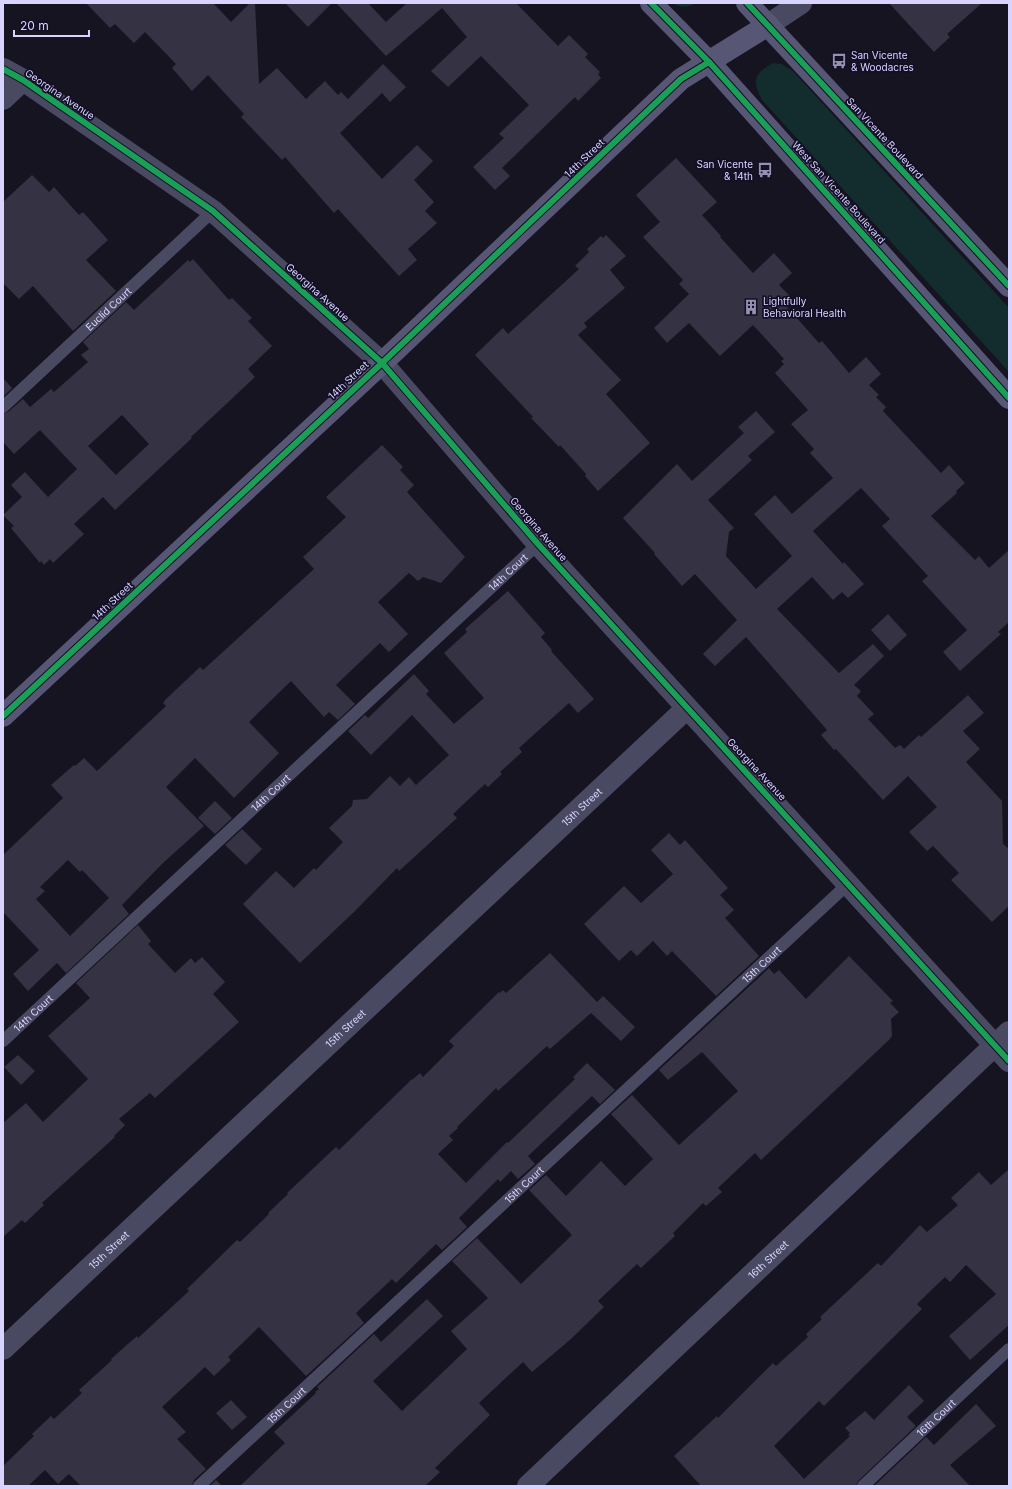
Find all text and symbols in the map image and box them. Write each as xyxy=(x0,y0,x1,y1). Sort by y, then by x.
scale bar xyxy=(14,12,89,38)
text: 20 m xyxy=(20,18,49,33)
place label: San Vicente & Woodacres xyxy=(851,49,914,73)
bus stop icon: San Vicente & Woodacres xyxy=(830,52,848,70)
street label: Georgina Avenue xyxy=(23,66,97,122)
street label: San Vicente Boulevard xyxy=(844,95,926,181)
street label: 14th Street xyxy=(562,136,607,180)
street label: West San Vicente Boulevard xyxy=(790,138,888,246)
place label: San Vicente & 14th xyxy=(696,158,753,182)
bus stop icon: San Vicente & 14th xyxy=(756,161,774,179)
street label: Georgina Avenue xyxy=(284,260,352,324)
street label: Euclid Court xyxy=(83,284,134,333)
place label: Lightfully Behavioral Health xyxy=(763,295,846,319)
building icon: Lightfully Behavioral Health xyxy=(742,298,760,316)
street label: 14th Street xyxy=(325,358,371,402)
street label: Georgina Avenue xyxy=(508,495,570,564)
street label: 14th Court xyxy=(486,551,530,593)
street label: 14th Street xyxy=(89,579,135,623)
street label: Georgina Avenue xyxy=(725,735,789,803)
street label: 14th Court xyxy=(248,771,293,814)
street label: 15th Street xyxy=(559,785,605,828)
street label: 15th Court xyxy=(739,943,784,985)
street label: 14th Court xyxy=(11,992,56,1034)
street label: 15th Street xyxy=(323,1006,368,1050)
street label: 15th Court xyxy=(502,1163,546,1206)
street label: 15th Street xyxy=(86,1228,132,1271)
street label: 16th Street xyxy=(745,1237,791,1281)
street label: 15th Court xyxy=(264,1384,309,1426)
street label: 16th Court xyxy=(914,1396,958,1439)

